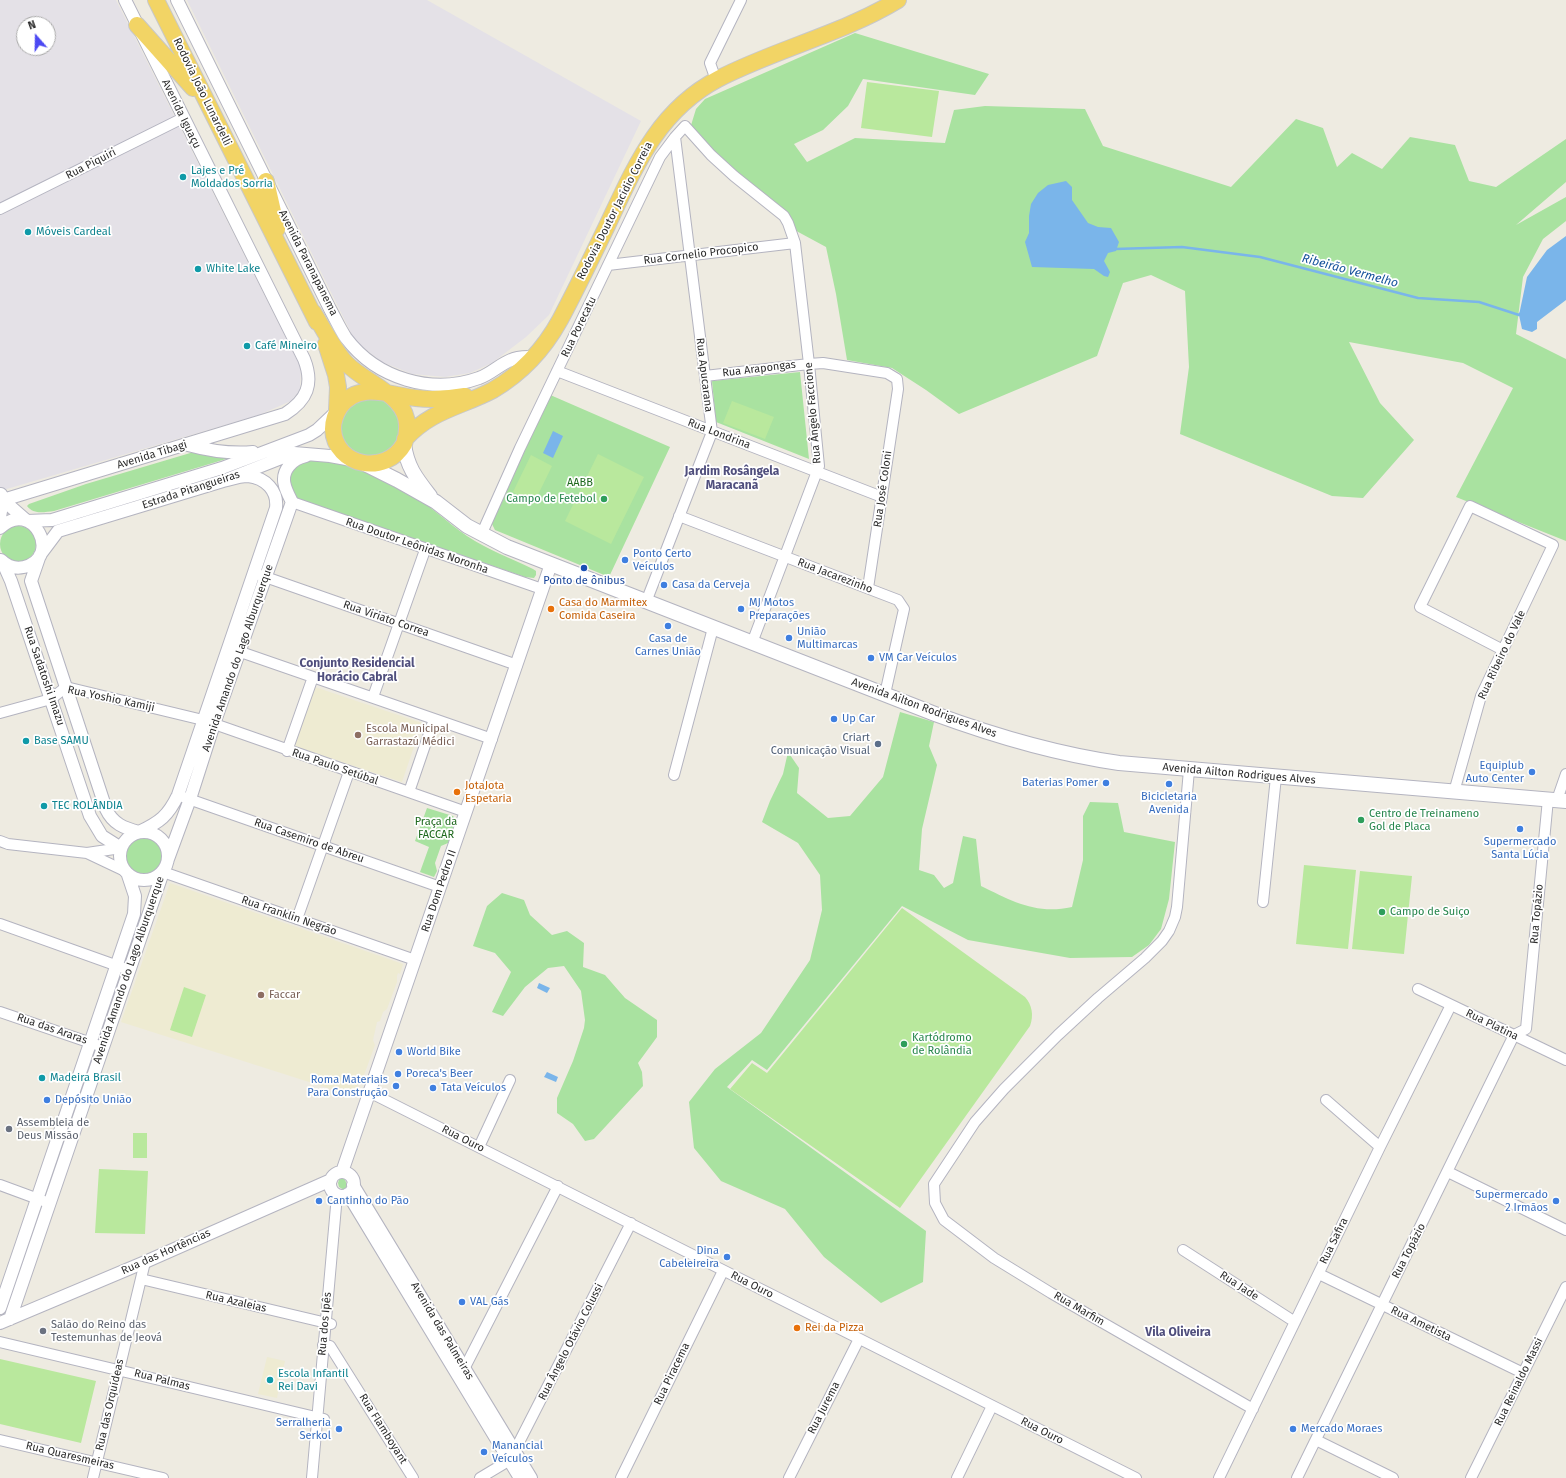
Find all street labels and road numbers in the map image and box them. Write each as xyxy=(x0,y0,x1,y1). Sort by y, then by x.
street label: Rodovia João Lunardelli xyxy=(170,36,234,148)
street label: Avenida Iguaçu xyxy=(159,77,203,151)
street label: Rodovia Doutor Jacídio Correia xyxy=(574,140,656,282)
street label: Rua Piquiri xyxy=(64,146,118,182)
street label: Avenida Paranapanema xyxy=(276,208,340,318)
street label: Rua Cornelio Procopico xyxy=(643,240,759,268)
street label: Rua Porecatu xyxy=(559,295,599,359)
street label: Rua Apucarana xyxy=(693,337,715,413)
street label: Rua Arapongas xyxy=(721,358,797,380)
street label: Rua Ângelo Faccione xyxy=(802,362,824,464)
street label: Rua Londrina xyxy=(686,416,752,452)
street label: Avenida Tibagi xyxy=(115,438,189,472)
street label: Rua José Coloni xyxy=(871,450,895,528)
street label: Estrada Pitangueiras xyxy=(140,468,242,512)
street label: Rua Doutor Leônidas Noronha xyxy=(344,515,490,577)
street label: Rua Jacarezinho xyxy=(796,556,874,596)
street label: Avenida Amando do Lago Alburquerque xyxy=(200,563,276,753)
street label: Rua Viriato Correa xyxy=(341,598,431,640)
street label: Rua Ribeiro do Vale xyxy=(1475,608,1529,702)
street label: Rua Sadatoshi Imazu xyxy=(21,625,67,727)
street label: Avenida Ailton Rodrigues Alves xyxy=(850,676,998,740)
street label: Rua Yoshio Kamiji xyxy=(66,683,156,715)
street label: Rua Paulo Setúbal xyxy=(290,746,380,788)
street label: Avenida Ailton Rodrigues Alves xyxy=(1162,761,1316,787)
street label: Rua Casemiro de Abreu xyxy=(252,816,366,866)
street label: Rua Dom Pedro II xyxy=(419,848,459,934)
street label: Avenida Amando do Lago Alburquerque xyxy=(91,875,167,1065)
street label: Rua Topázio xyxy=(1528,883,1546,945)
street label: Rua Franklin Negrão xyxy=(240,893,338,939)
street label: Rua Platina xyxy=(1464,1007,1520,1043)
street label: Rua das Araras xyxy=(15,1011,89,1047)
street label: Rua Ouro xyxy=(439,1123,487,1155)
street label: Rua Safira xyxy=(1317,1216,1351,1266)
street label: Rua Topázio xyxy=(1389,1221,1429,1281)
street label: Rua das Hortências xyxy=(119,1226,213,1278)
street label: Rua Ouro xyxy=(728,1269,776,1301)
street label: Rua Jade xyxy=(1217,1269,1261,1303)
street label: Avenida das Palmeiras xyxy=(408,1280,476,1382)
street label: Rua Ângelo Otávio Colussi xyxy=(536,1281,606,1403)
street label: Rua Azaleias xyxy=(204,1289,268,1315)
street label: Rua Marfim xyxy=(1051,1289,1107,1329)
street label: Rua dos Ipês xyxy=(316,1292,334,1356)
street label: Rua Ametista xyxy=(1389,1304,1453,1344)
street label: Rua Reinaldo Massi xyxy=(1492,1336,1546,1428)
street label: Rua Piracema xyxy=(651,1341,693,1407)
street label: Rua das Orquídeas xyxy=(93,1358,127,1452)
street label: Rua Palmas xyxy=(133,1367,191,1393)
street label: Rua Jurema xyxy=(805,1380,843,1436)
street label: Rua Flamboyant xyxy=(356,1391,410,1467)
street label: Rua Ouro xyxy=(1018,1415,1066,1447)
street label: Rua Quaresmeiras xyxy=(24,1439,116,1473)

